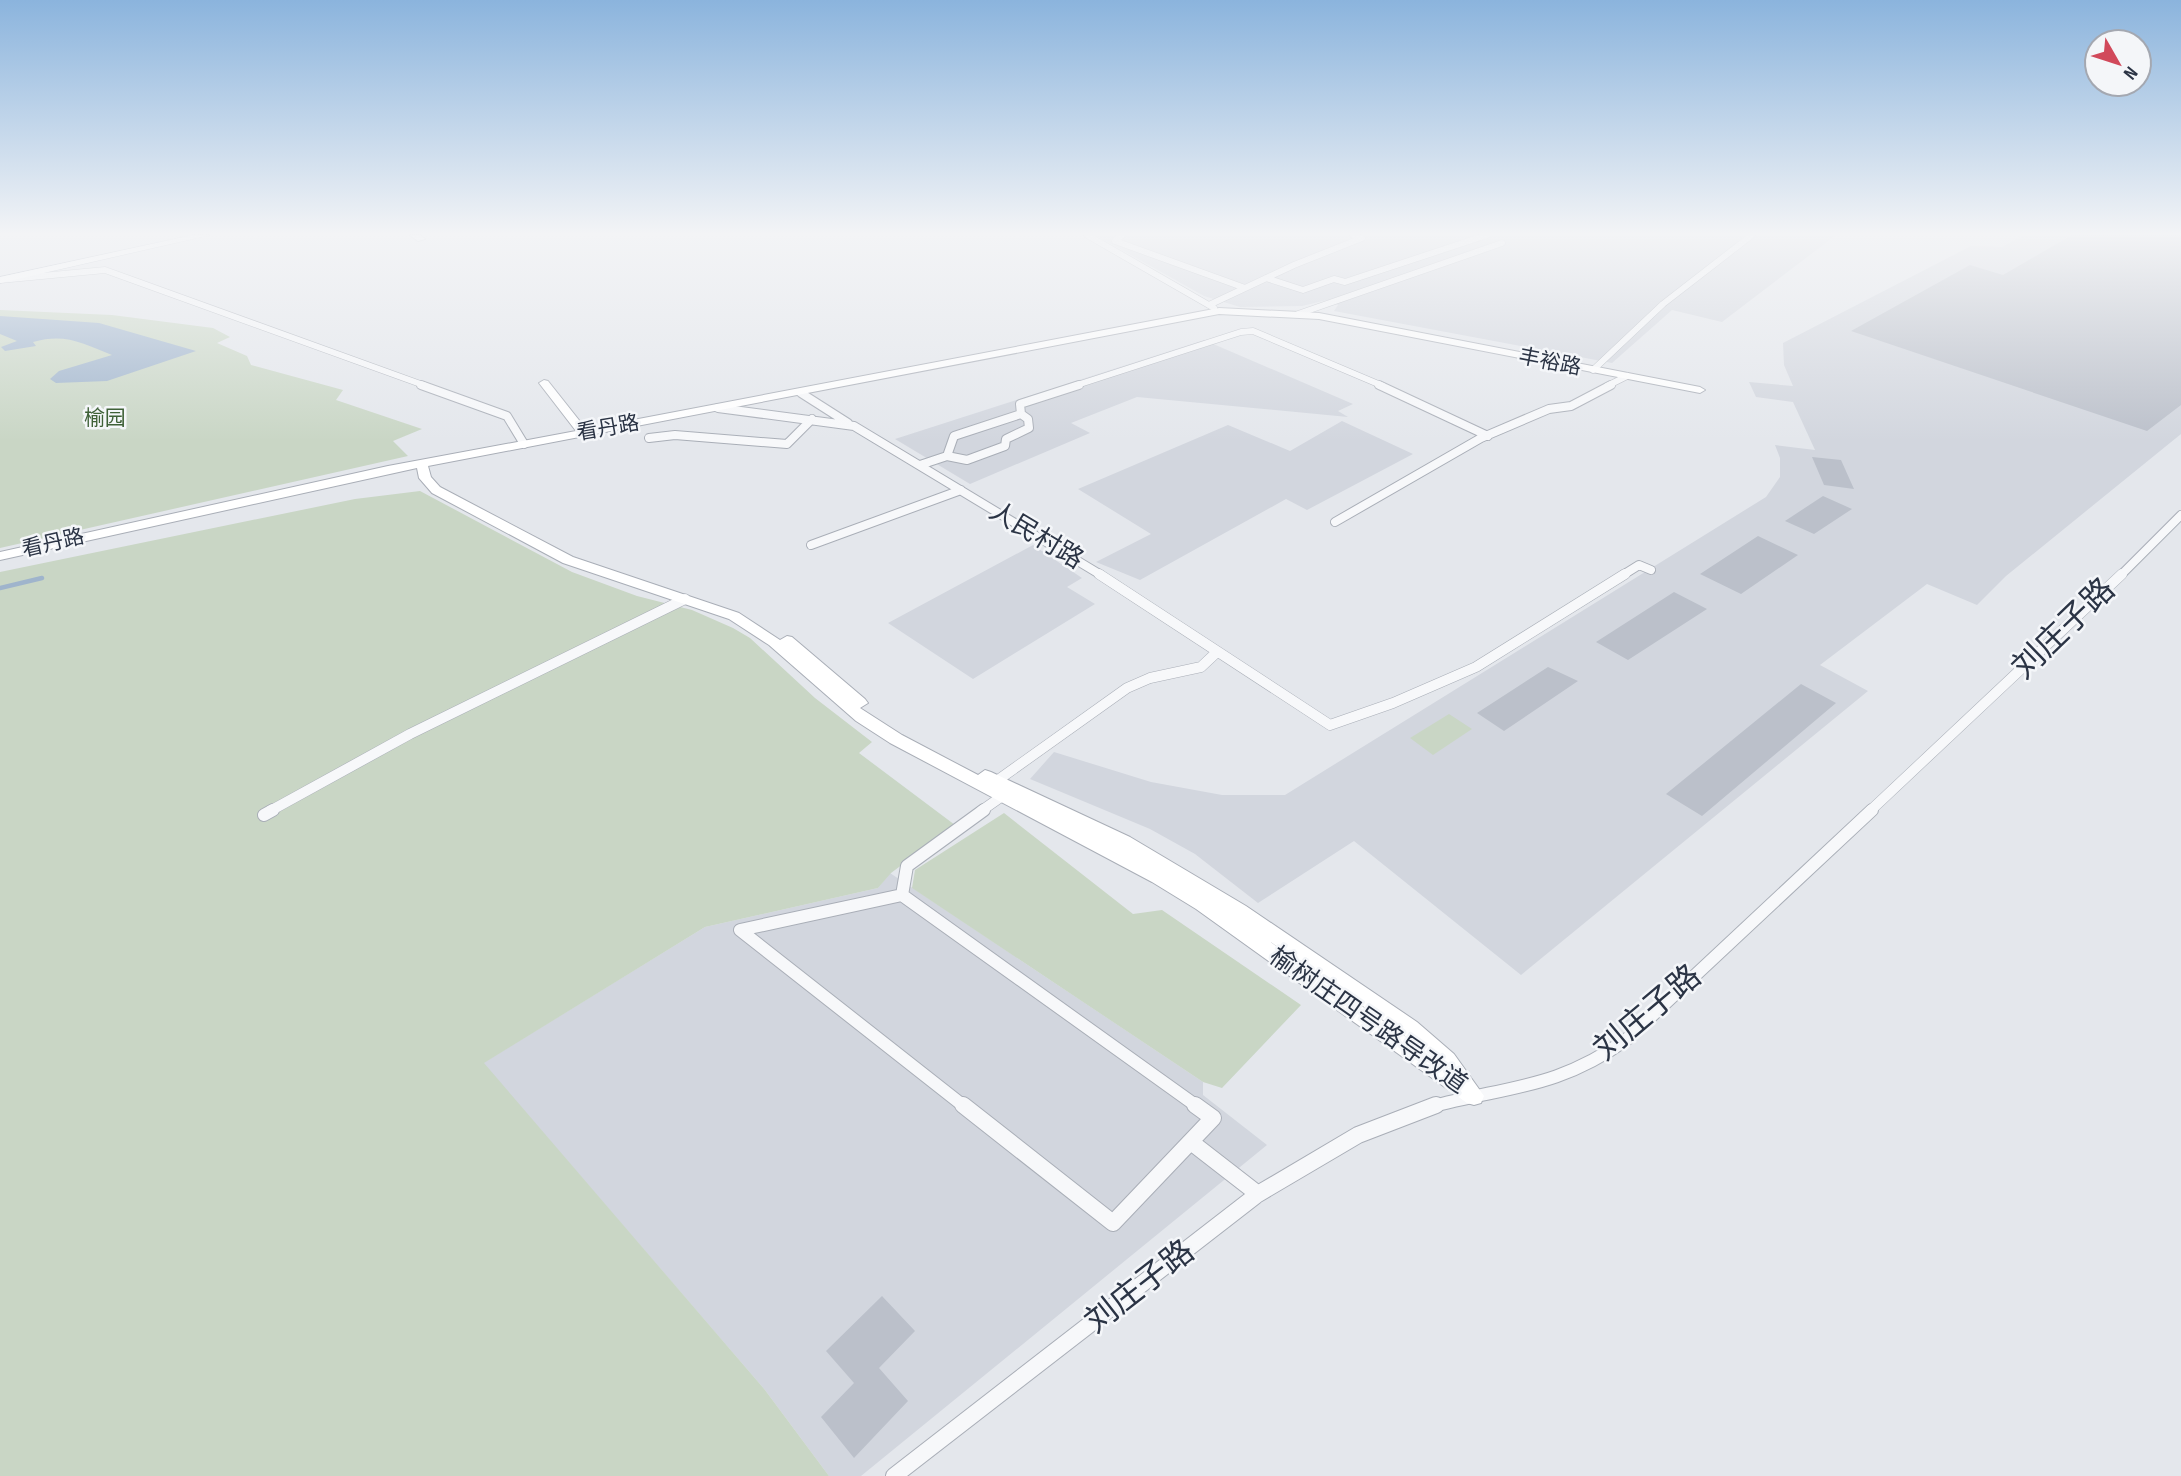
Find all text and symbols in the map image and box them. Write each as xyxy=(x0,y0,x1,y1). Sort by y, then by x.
north arrow xyxy=(2083,28,2153,98)
text: N xyxy=(2118,62,2142,84)
street label: 丰裕路 xyxy=(1517,344,1583,380)
park label: 榆园 xyxy=(84,406,126,431)
street label: 看丹路 xyxy=(575,410,641,446)
street label: 人民村路 xyxy=(983,496,1089,576)
street label: 看丹路 xyxy=(19,524,87,562)
street label: 刘庄子路 xyxy=(2004,571,2124,687)
street label: 榆树庄四号路导改道 xyxy=(1263,941,1473,1101)
street label: 刘庄子路 xyxy=(1586,957,1710,1069)
street label: 刘庄子路 xyxy=(1078,1232,1202,1342)

